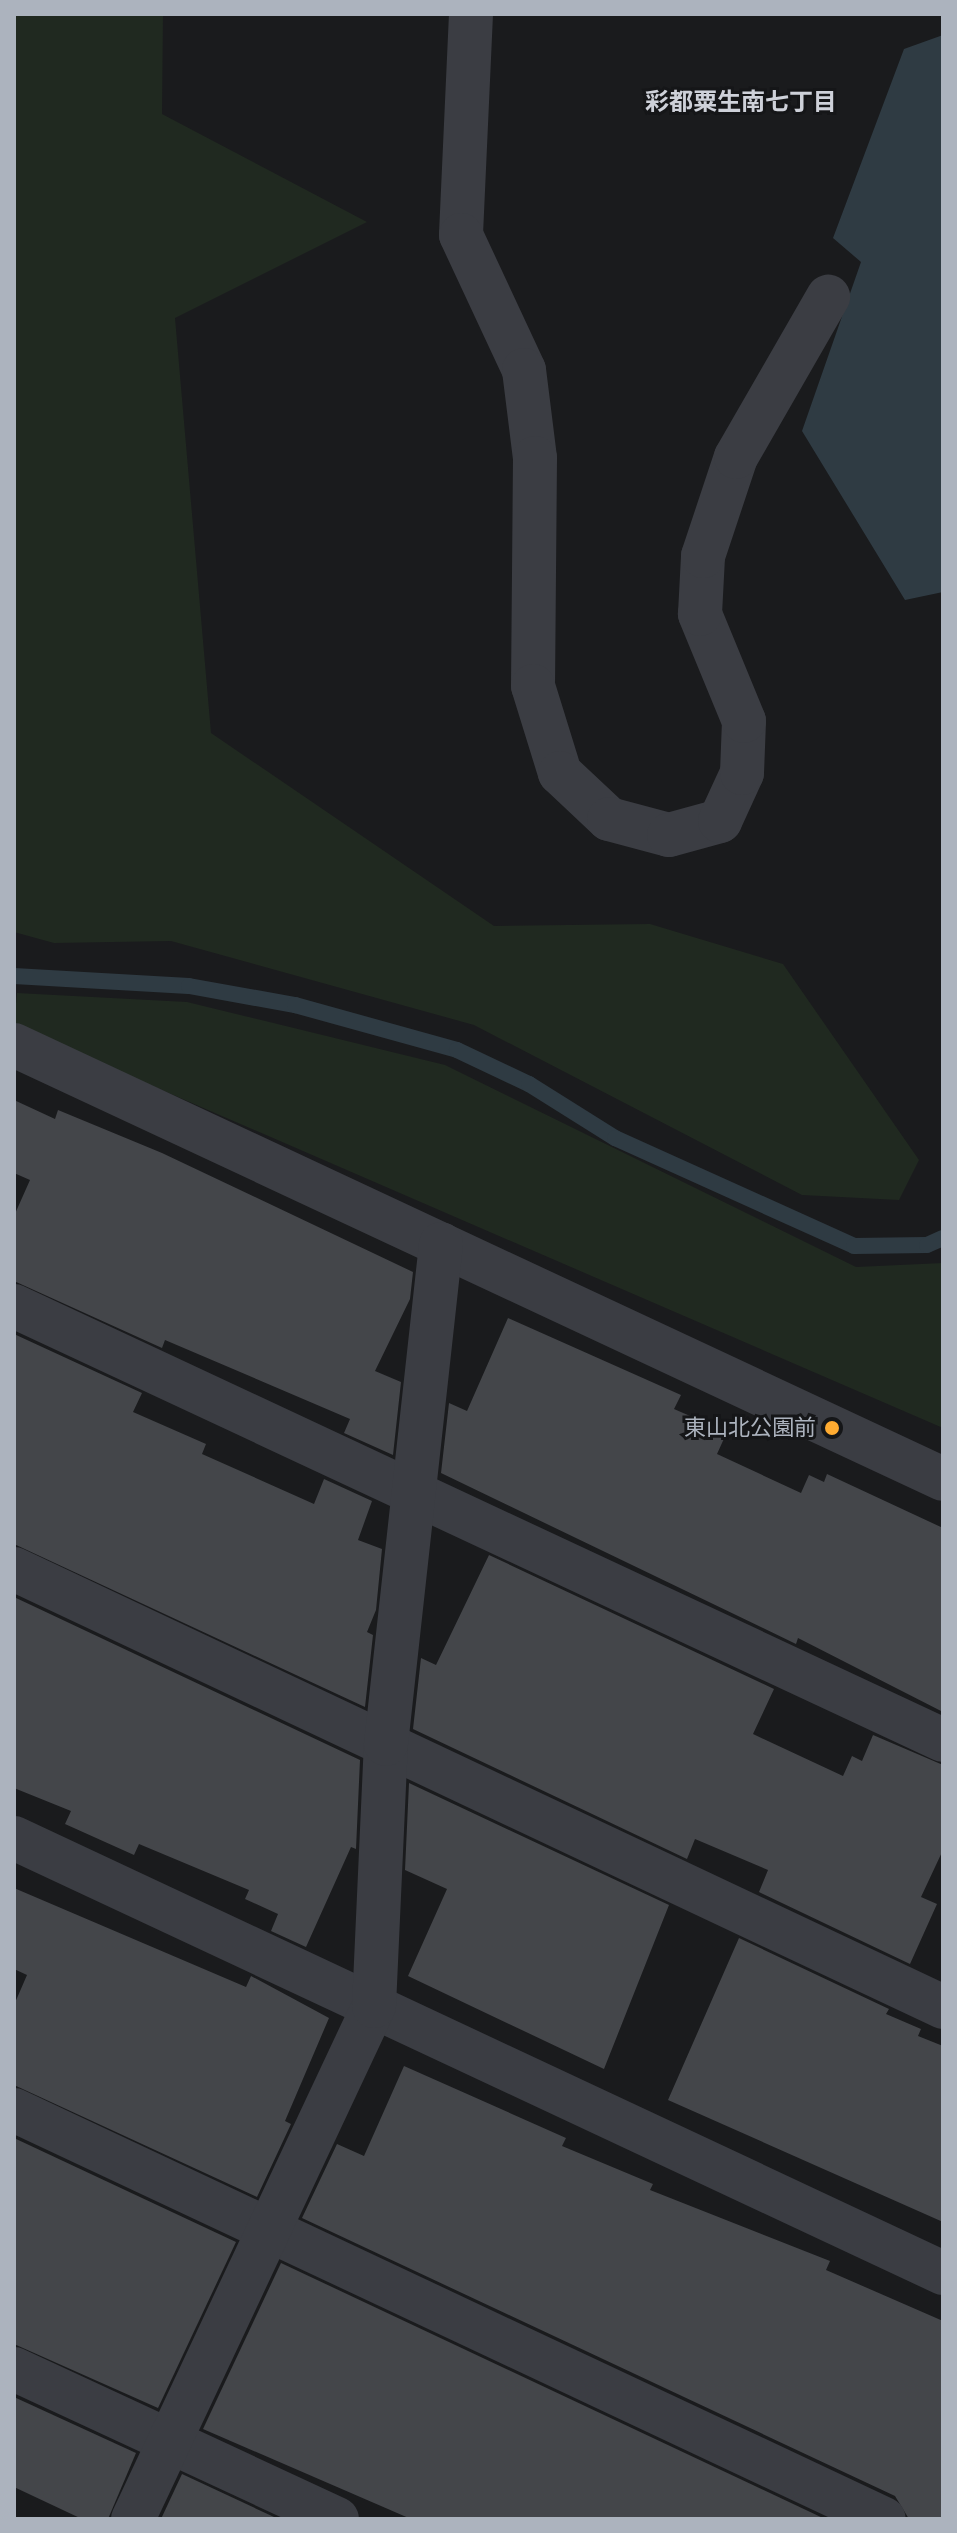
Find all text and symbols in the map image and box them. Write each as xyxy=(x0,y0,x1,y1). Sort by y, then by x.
district label: 彩都粟生南七丁目 xyxy=(645,89,837,117)
place label: 東山北公園前 xyxy=(684,1415,816,1441)
marker: 東山北公園前 xyxy=(823,1419,841,1437)

